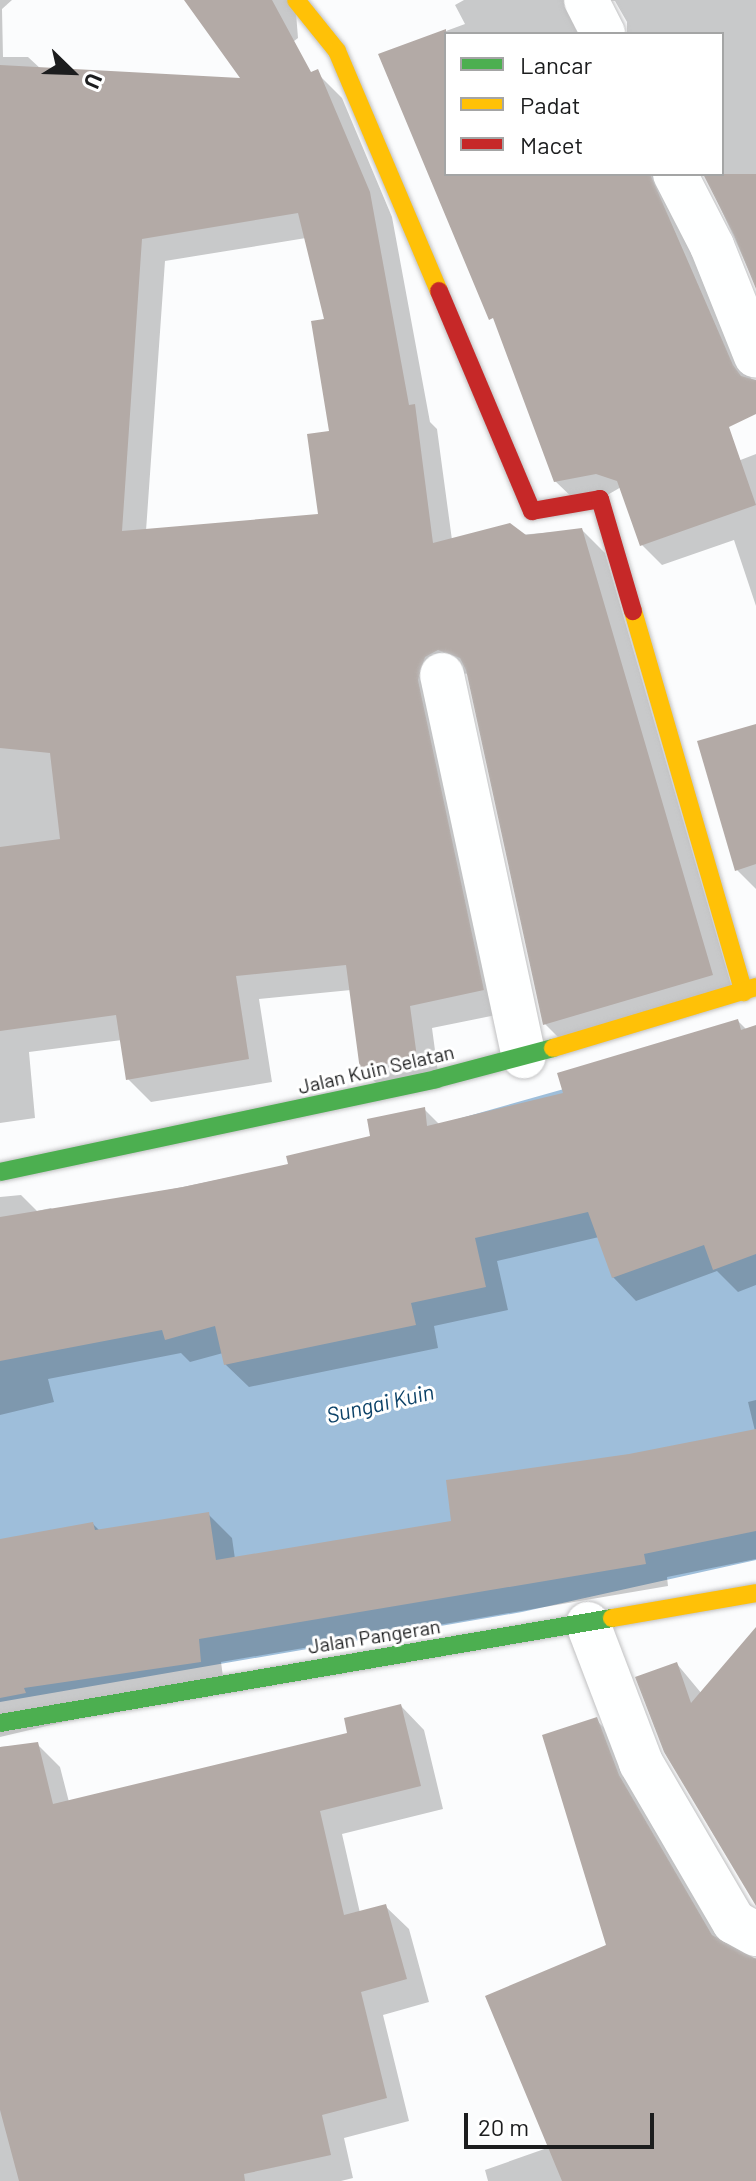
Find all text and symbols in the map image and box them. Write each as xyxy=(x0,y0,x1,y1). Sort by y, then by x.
north arrow xyxy=(32,32,112,112)
legend xyxy=(444,32,724,176)
text: Lancar xyxy=(520,50,592,79)
text: U xyxy=(79,70,109,93)
text: Padat xyxy=(520,90,580,119)
text: Macet xyxy=(520,130,583,159)
street label: Jalan Kuin Selatan xyxy=(296,1039,456,1099)
water label: Sungai Kuin xyxy=(324,1378,436,1428)
street label: Jalan Pangeran xyxy=(306,1614,442,1658)
scale bar xyxy=(468,2097,658,2147)
text: 20 m xyxy=(478,2112,529,2141)

